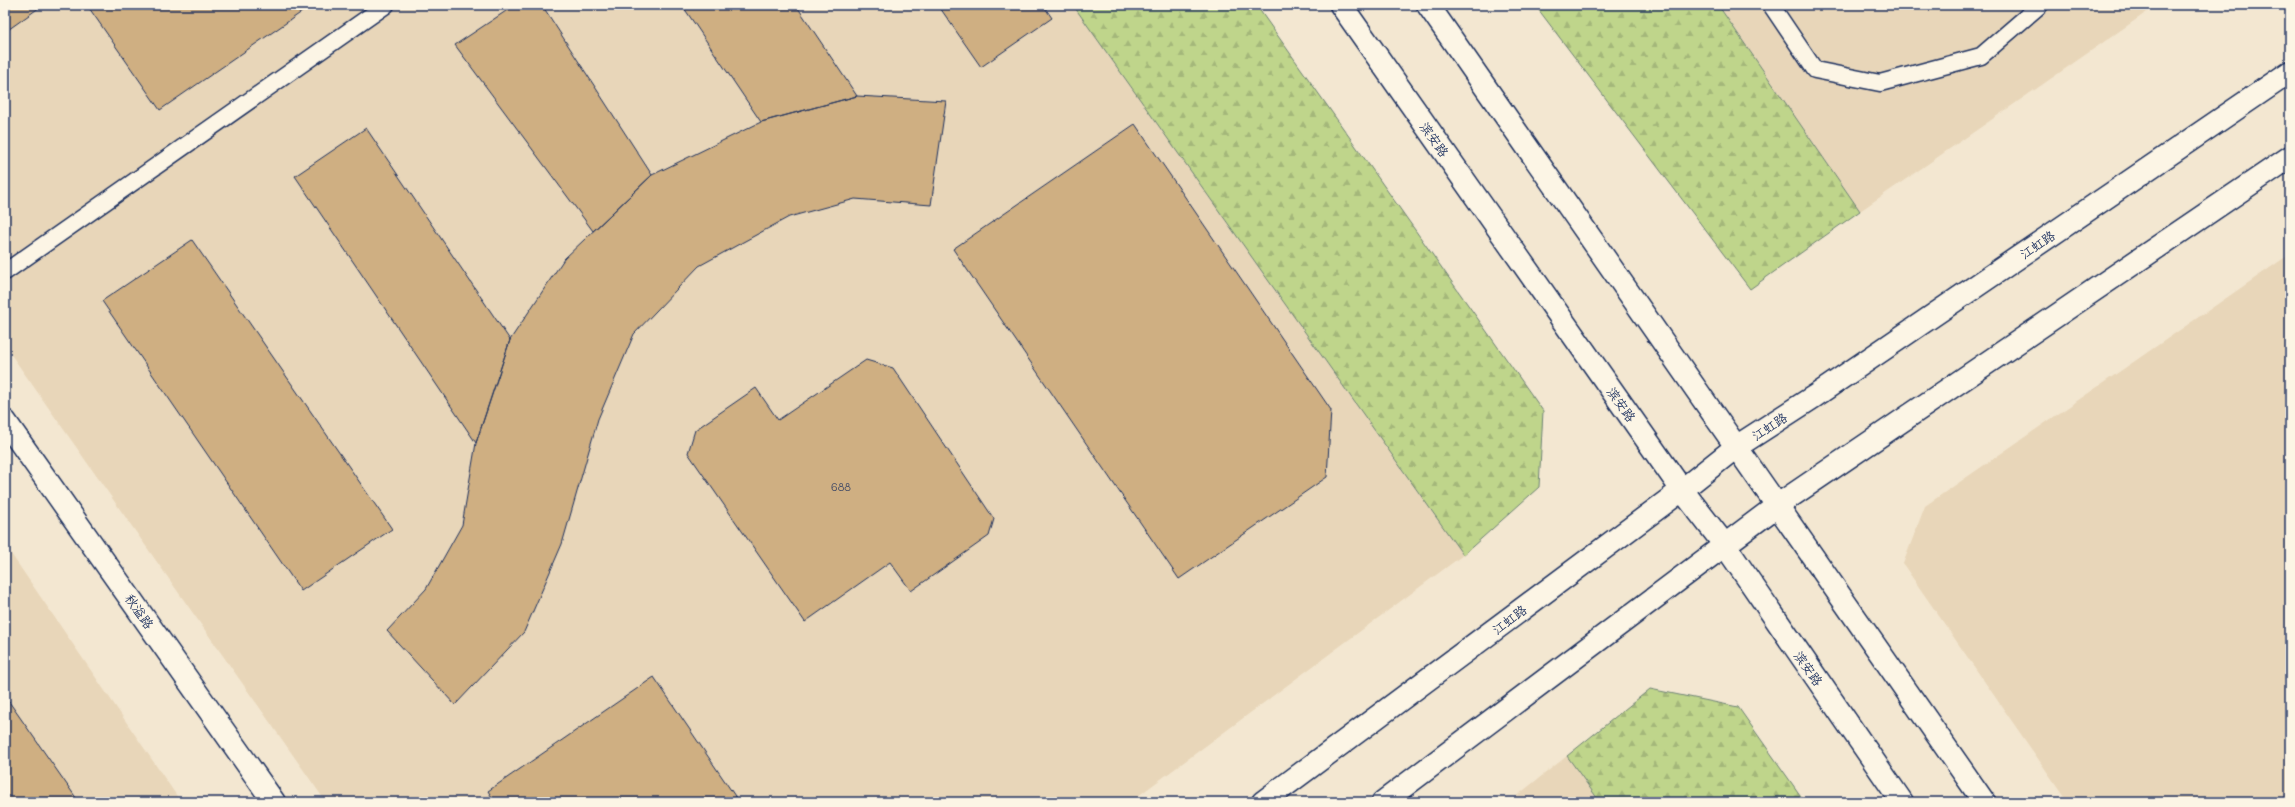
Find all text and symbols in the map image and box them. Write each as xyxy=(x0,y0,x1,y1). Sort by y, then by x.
street label: 滨安路 xyxy=(1417,118,1453,160)
street label: 江虹路 xyxy=(2016,226,2058,262)
street label: 滨安路 xyxy=(1604,383,1640,425)
street label: 江虹路 xyxy=(1748,408,1790,444)
house number: 688 xyxy=(831,479,851,494)
street label: 秋溢路 xyxy=(122,590,158,632)
street label: 江虹路 xyxy=(1488,600,1530,638)
street label: 滨安路 xyxy=(1791,647,1827,689)

